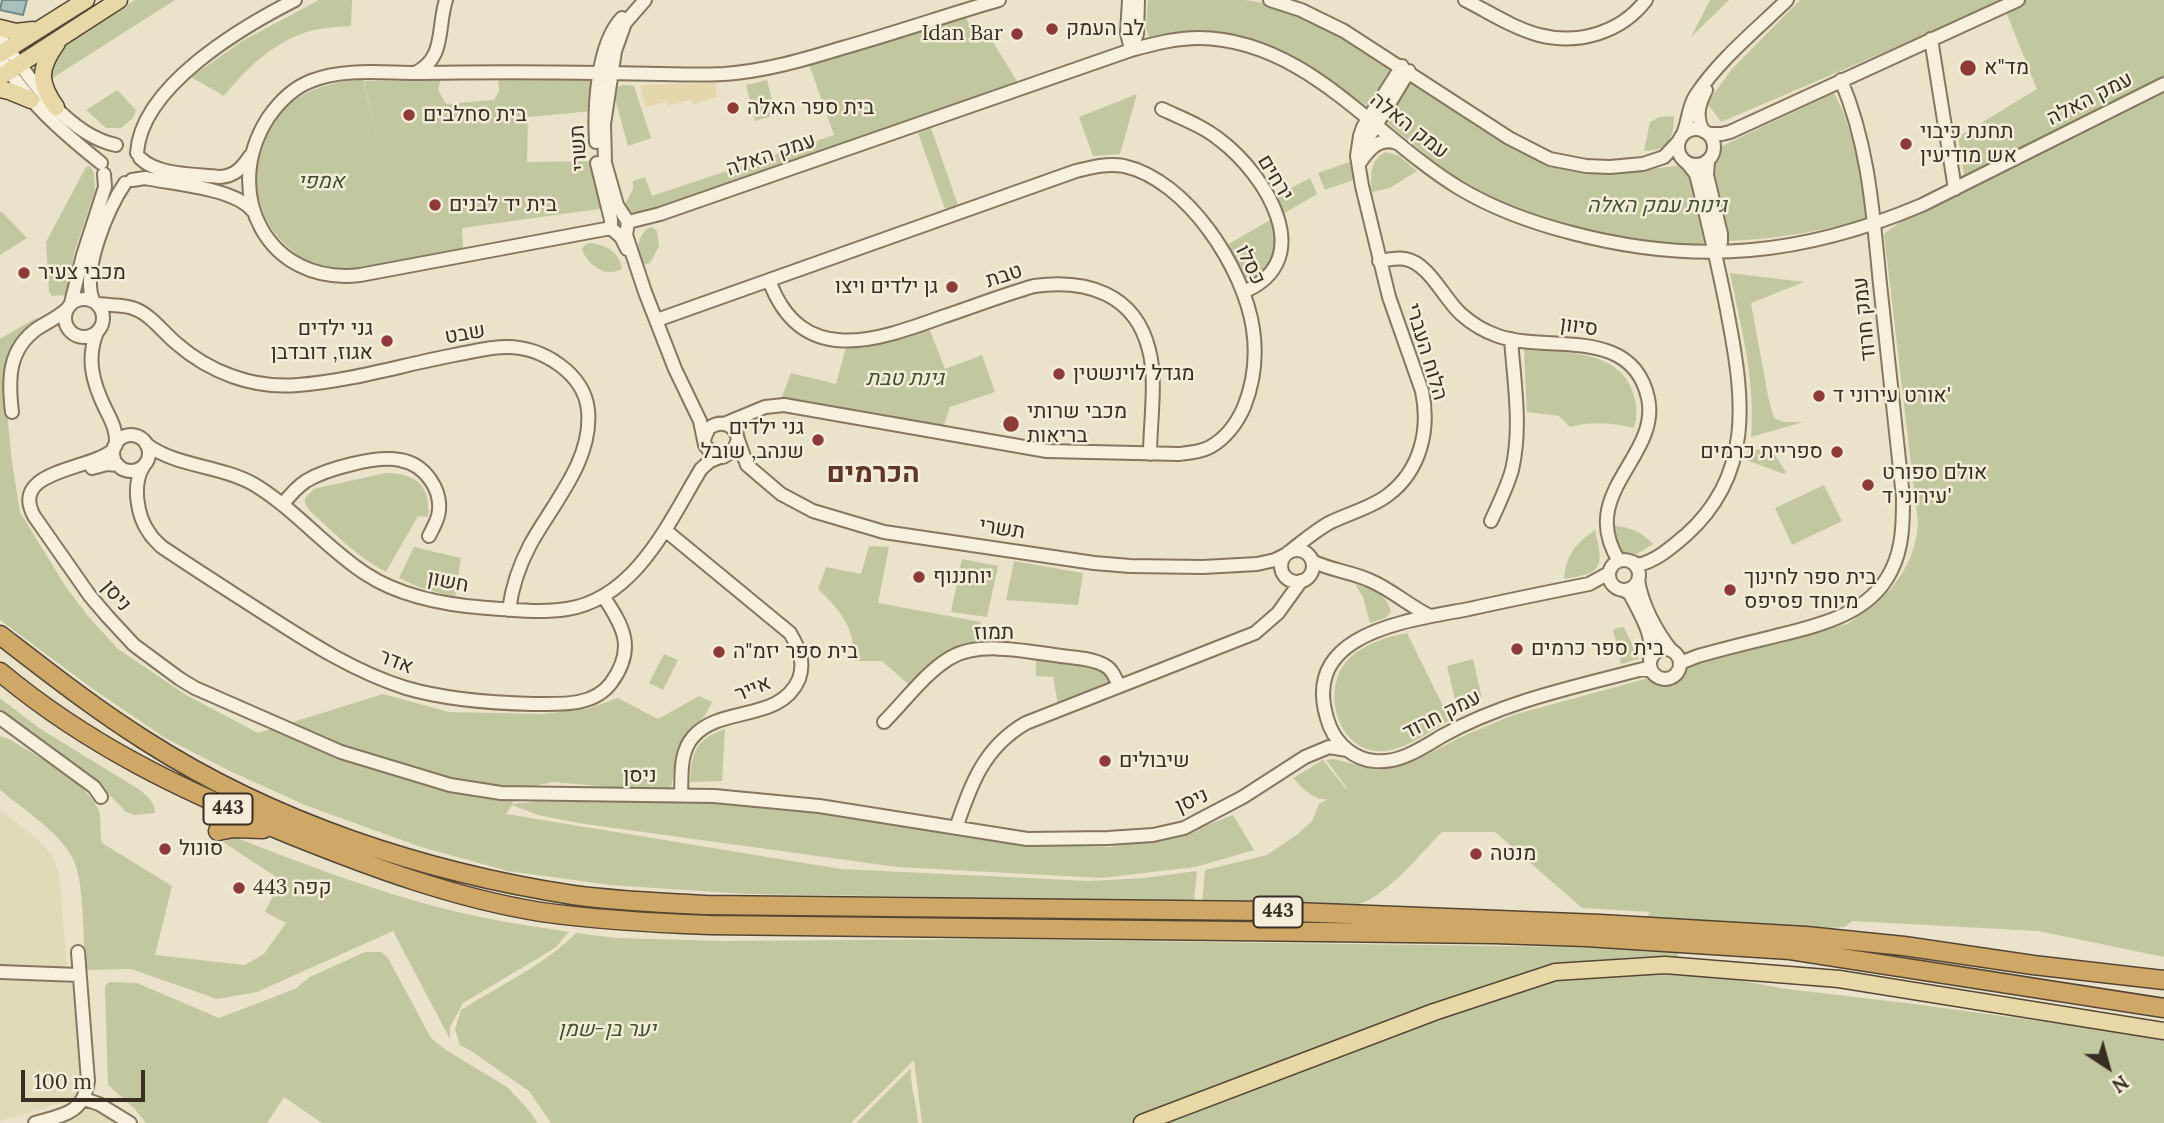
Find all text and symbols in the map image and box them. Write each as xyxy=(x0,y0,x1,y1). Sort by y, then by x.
place label: לב העמק xyxy=(1066,16,1144,42)
place label: Idan Bar xyxy=(922,21,1003,47)
marker: לב העמק xyxy=(1044,21,1060,37)
marker: Idan Bar xyxy=(1009,26,1025,42)
place label: מד"א xyxy=(1984,55,2029,81)
marker: מד"א xyxy=(1958,58,1978,78)
street label: עמק האלה xyxy=(2043,67,2137,131)
street label: עמק האלה xyxy=(1365,87,1453,165)
place label: בית ספר האלה xyxy=(747,95,874,121)
marker: בית ספר האלה xyxy=(725,100,741,116)
place label: בית סחלבים xyxy=(423,102,527,128)
marker: בית סחלבים xyxy=(401,107,417,123)
place label: תחנת כיבוי אש מודיעין xyxy=(1920,119,2017,169)
street label: תשרי xyxy=(565,124,593,172)
street label: עמק האלה xyxy=(723,128,819,182)
marker: תחנת כיבוי אש מודיעין xyxy=(1898,136,1914,152)
street label: ירחים xyxy=(1252,150,1298,206)
park label: אמפי xyxy=(298,169,344,195)
place label: בית יד לבנים xyxy=(449,192,557,218)
park label: גינות עמק האלה xyxy=(1587,193,1727,219)
marker: בית יד לבנים xyxy=(427,197,443,213)
street label: כסלו xyxy=(1230,241,1270,289)
street label: טבת xyxy=(982,258,1026,294)
place label: מכבי צעיר xyxy=(38,260,126,286)
marker: מכבי צעיר xyxy=(16,265,32,281)
place label: גן ילדים ויצו xyxy=(835,274,938,300)
street label: עמק חרוד xyxy=(1848,276,1882,362)
marker: גן ילדים ויצו xyxy=(944,279,960,295)
street label: הלוח העברי xyxy=(1399,301,1453,403)
street label: סיוון xyxy=(1558,312,1600,342)
place label: גני ילדים אגוז, דובדבן xyxy=(271,316,373,366)
street label: שבט xyxy=(443,318,487,350)
marker: גני ילדים אגוז, דובדבן xyxy=(379,333,395,349)
place label: מגדל לוינשטין xyxy=(1073,361,1195,387)
park label: גינת טבת xyxy=(866,366,944,392)
marker: מגדל לוינשטין xyxy=(1051,366,1067,382)
place label: אורט עירוני ד' xyxy=(1833,383,1951,409)
marker: אורט עירוני ד' xyxy=(1811,388,1827,404)
place label: מכבי שרותי בריאות xyxy=(1027,399,1127,449)
marker: מכבי שרותי בריאות xyxy=(1001,414,1021,434)
place label: גני ילדים שנהב, שובל xyxy=(701,415,804,465)
marker: גני ילדים שנהב, שובל xyxy=(810,432,826,448)
place label: ספריית כרמים xyxy=(1700,439,1823,465)
marker: ספריית כרמים xyxy=(1829,444,1845,460)
district label: הכרמים xyxy=(826,457,920,491)
place label: אולם ספורט עירוני ד' xyxy=(1882,460,1987,510)
marker: אולם ספורט עירוני ד' xyxy=(1860,477,1876,493)
street label: תשרי xyxy=(977,513,1027,545)
place label: יוחננוף xyxy=(933,564,992,590)
place label: בית ספר לחינוך מיוחד פסיפס xyxy=(1744,565,1876,615)
street label: חשון xyxy=(425,566,471,598)
marker: יוחננוף xyxy=(911,569,927,585)
street label: ניסן xyxy=(96,575,136,617)
marker: בית ספר לחינוך מיוחד פסיפס xyxy=(1722,582,1738,598)
street label: תמוז xyxy=(974,620,1014,646)
place label: בית ספר כרמים xyxy=(1531,636,1664,662)
place label: בית ספר יזמ"ה xyxy=(733,639,858,665)
marker: בית ספר כרמים xyxy=(1509,641,1525,657)
street label: אדר xyxy=(375,644,417,680)
marker: בית ספר יזמ"ה xyxy=(711,644,727,660)
street label: אייר xyxy=(731,670,775,708)
street label: עמק חרוד xyxy=(1399,685,1485,745)
place label: שיבולים xyxy=(1119,748,1190,774)
marker: שיבולים xyxy=(1097,753,1113,769)
street label: ניסן xyxy=(623,763,657,789)
street label: ניסן xyxy=(1172,783,1212,819)
road number: 443 xyxy=(204,794,252,824)
place label: סונול xyxy=(179,836,223,862)
marker: סונול xyxy=(157,841,173,857)
place label: מנטה xyxy=(1490,841,1536,867)
marker: מנטה xyxy=(1468,846,1484,862)
place label: קפה 443 xyxy=(253,875,332,901)
marker: קפה 443 xyxy=(231,880,247,896)
road number: 443 xyxy=(1254,896,1302,928)
park label: יער בן-שמן xyxy=(558,1017,656,1043)
north arrow xyxy=(2073,1032,2143,1102)
scale bar xyxy=(24,1056,149,1100)
text: 100 m xyxy=(34,1068,92,1095)
text: N xyxy=(2107,1070,2133,1098)

